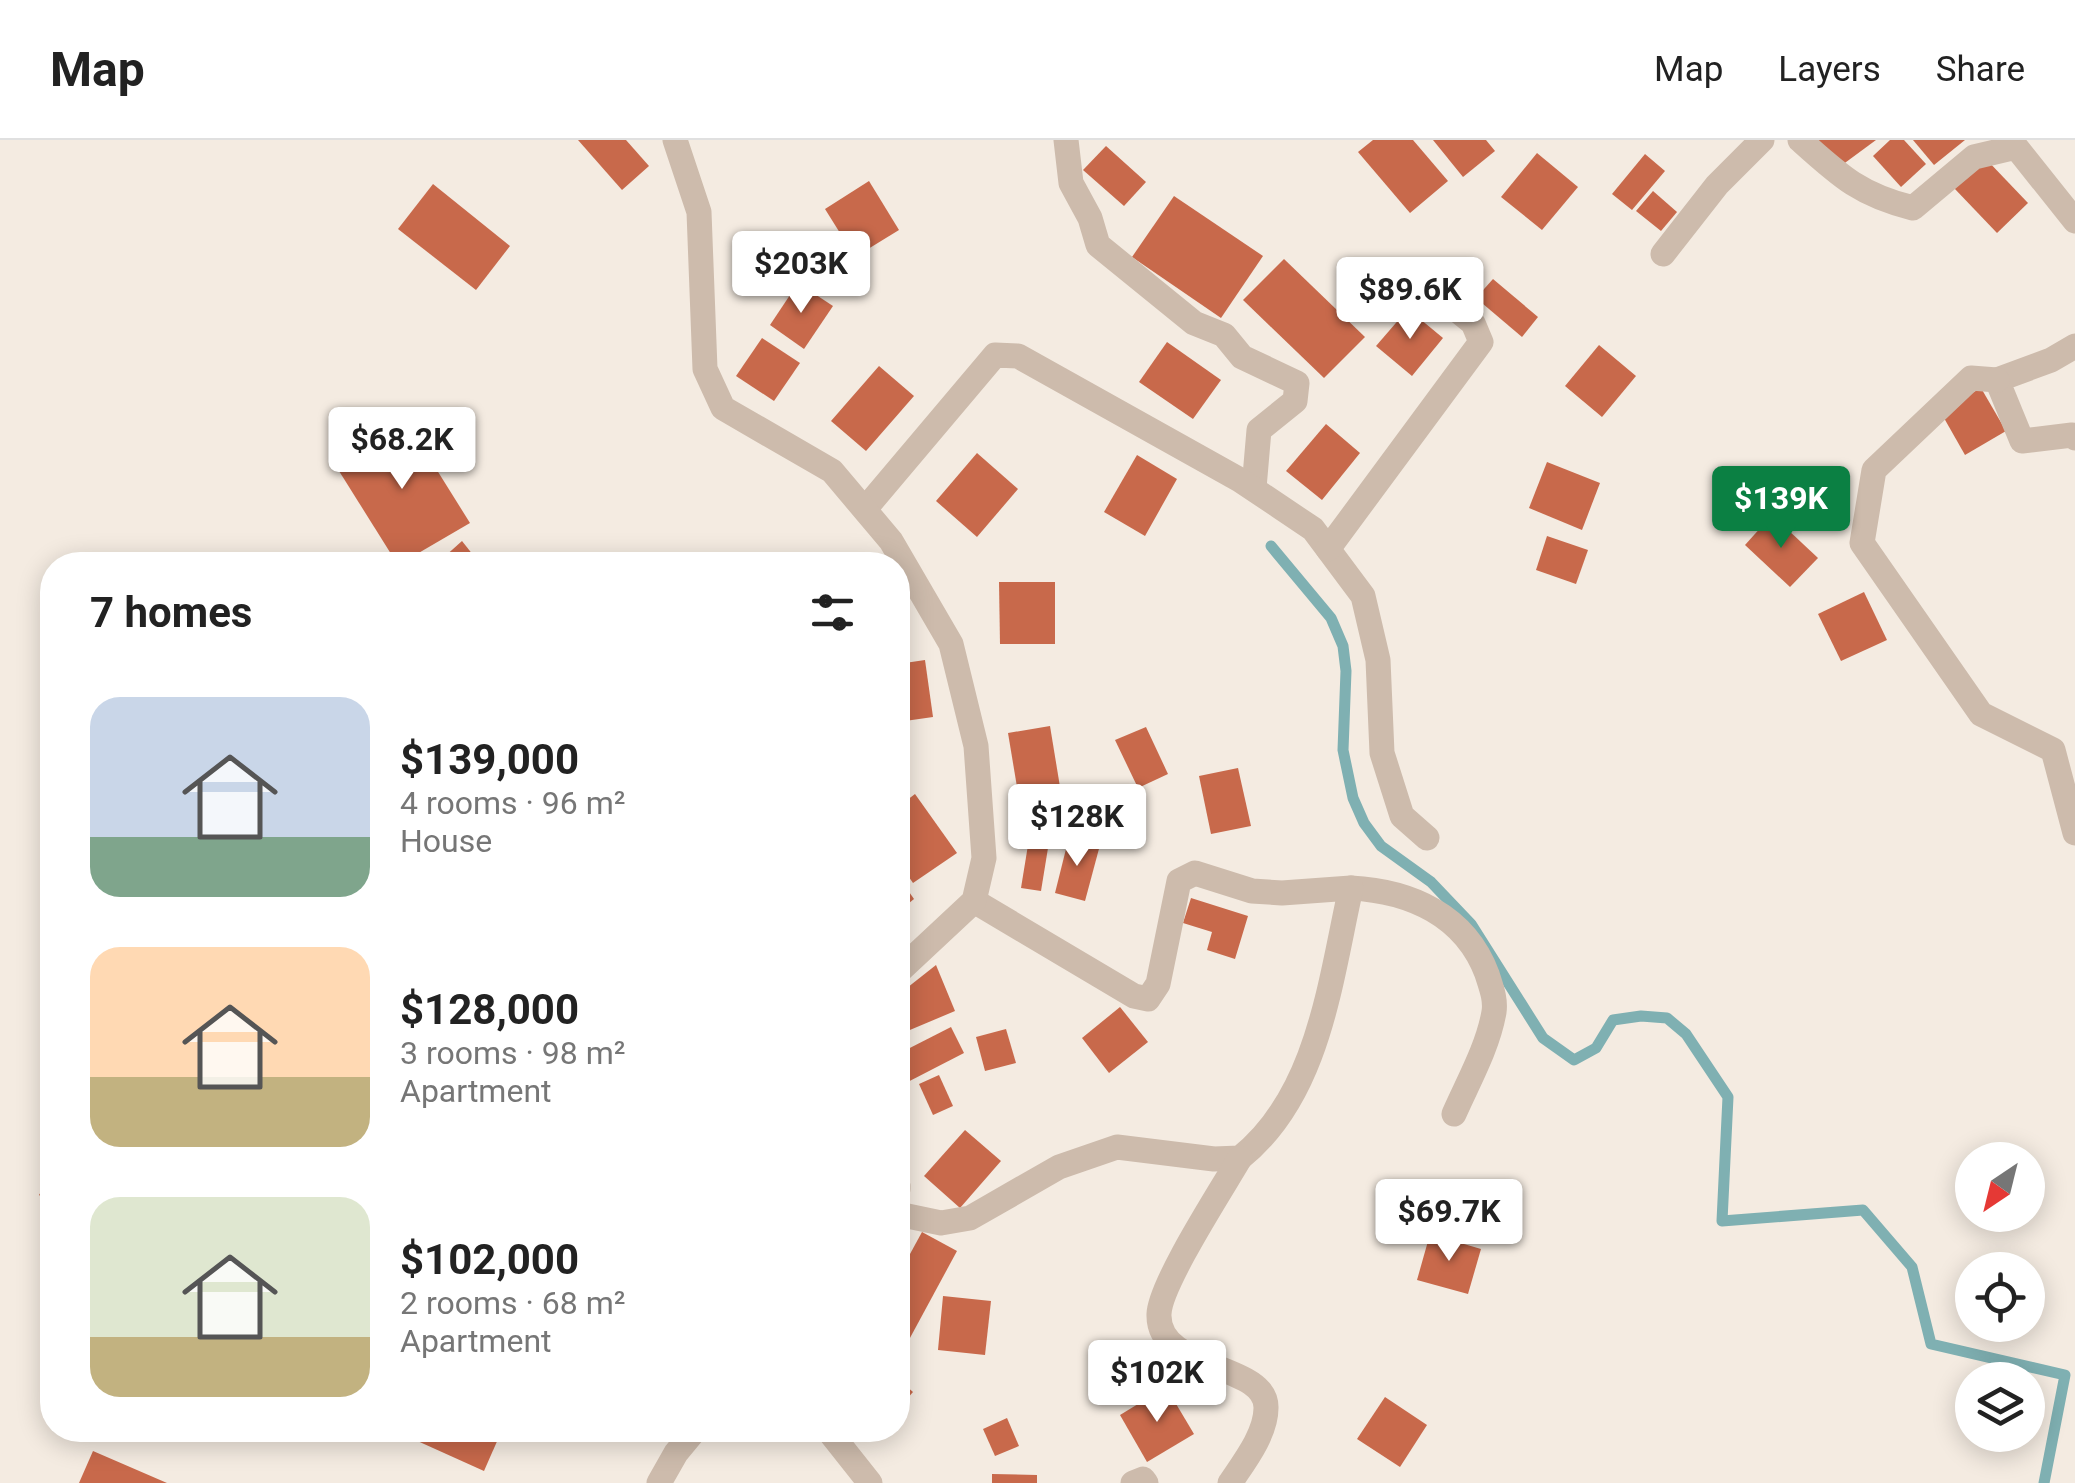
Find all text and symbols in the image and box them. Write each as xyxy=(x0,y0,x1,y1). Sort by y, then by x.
text: Map xyxy=(50,41,145,98)
text: Map xyxy=(1654,49,1723,90)
text: Layers xyxy=(1778,49,1881,90)
text: Share xyxy=(1936,49,2025,90)
pin: $203K xyxy=(731,231,871,316)
text: $203K xyxy=(754,244,848,282)
pin: $89.6K xyxy=(1329,257,1491,342)
text: $89.6K xyxy=(1358,270,1462,308)
pin: $68.2K xyxy=(321,407,483,492)
text: $68.2K xyxy=(350,420,454,458)
pin: $139K xyxy=(1711,466,1851,551)
text: $139K xyxy=(1734,479,1828,517)
icon: filters xyxy=(805,585,860,640)
text: 7 homes xyxy=(90,588,252,637)
text: $139,000 xyxy=(400,735,579,784)
icon: home xyxy=(170,737,290,857)
text: 4 rooms · 96 m² xyxy=(400,784,625,822)
pin: $128K xyxy=(1007,784,1147,869)
text: $128K xyxy=(1030,797,1124,835)
text: House xyxy=(400,822,492,860)
text: $128,000 xyxy=(400,985,579,1034)
icon: home xyxy=(170,987,290,1107)
text: 3 rooms · 98 m² xyxy=(400,1034,625,1072)
text: Apartment xyxy=(400,1072,552,1110)
north arrow xyxy=(1955,1142,2045,1232)
map controls xyxy=(1955,1142,2045,1452)
pin: $69.7K xyxy=(1368,1179,1530,1264)
text: $69.7K xyxy=(1397,1192,1501,1230)
text: $102,000 xyxy=(400,1235,579,1284)
icon: home xyxy=(170,1237,290,1357)
button: locate xyxy=(1955,1252,2045,1342)
text: 2 rooms · 68 m² xyxy=(400,1284,625,1322)
text: Apartment xyxy=(400,1322,552,1360)
pin: $102K xyxy=(1087,1340,1227,1425)
text: $102K xyxy=(1110,1353,1204,1391)
button: layers xyxy=(1955,1362,2045,1452)

